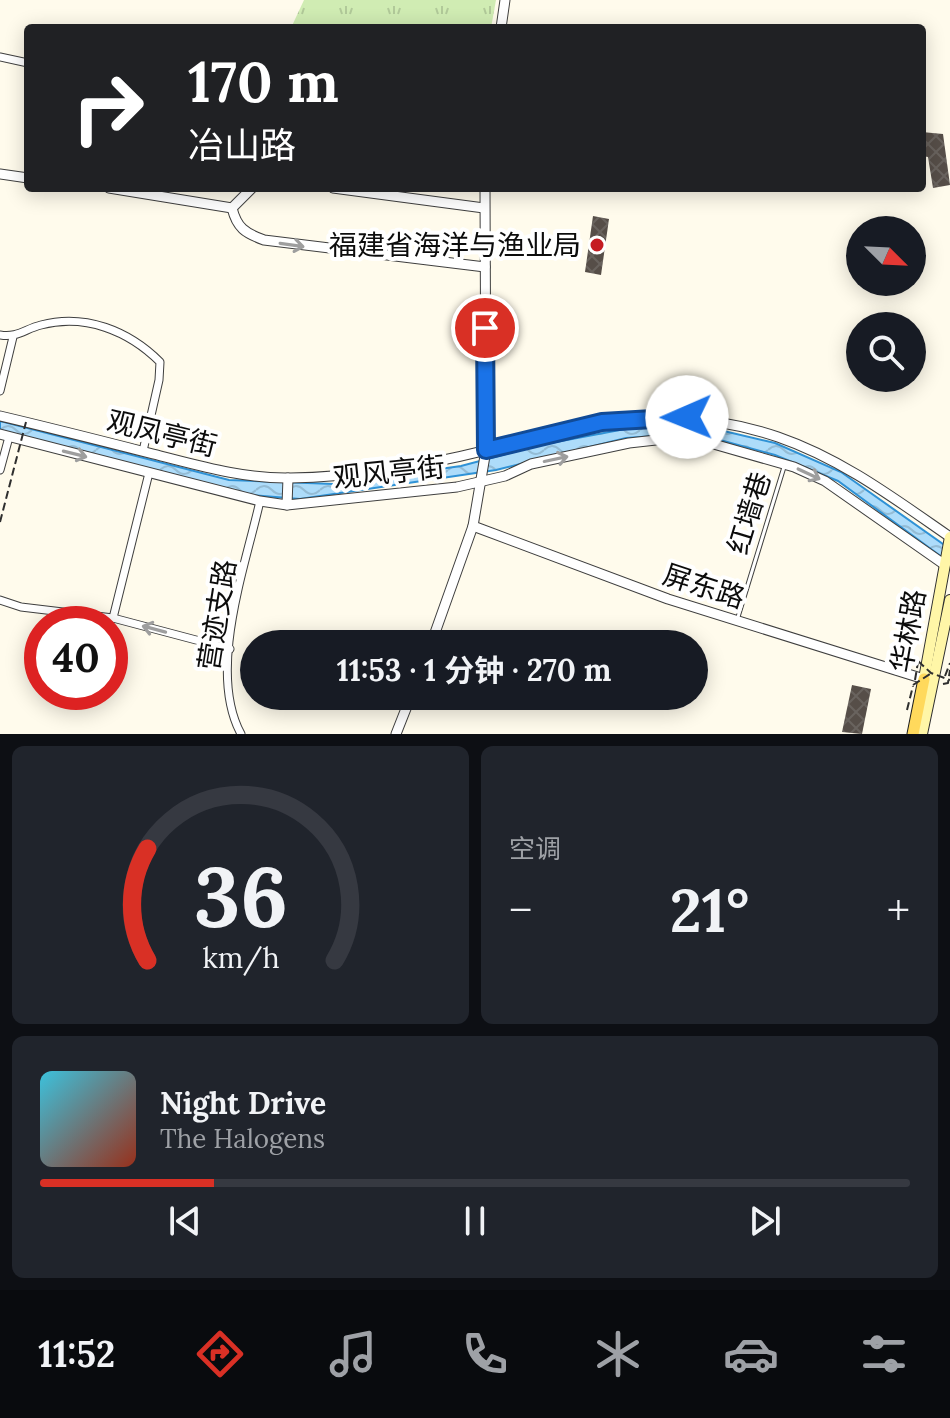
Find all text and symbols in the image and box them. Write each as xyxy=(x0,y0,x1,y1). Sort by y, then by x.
text: 170 m xyxy=(188,46,339,117)
icon: right xyxy=(56,56,160,160)
text: 冶山路 xyxy=(188,122,296,168)
north arrow xyxy=(846,216,926,296)
map controls xyxy=(846,216,926,392)
place label: 福建省海洋与渔业局 xyxy=(329,227,581,263)
marker: 福建省海洋与渔业局 xyxy=(588,236,606,254)
one-way arrow xyxy=(279,238,304,253)
pin xyxy=(451,294,519,362)
icon: arrive xyxy=(463,306,507,350)
button: search xyxy=(846,312,926,392)
position arrow xyxy=(645,375,729,459)
street label: 观凤亭街 xyxy=(103,402,221,464)
one-way arrow xyxy=(62,447,88,462)
street label: 观风亭街 xyxy=(331,448,447,496)
one-way arrow xyxy=(542,451,568,466)
one-way arrow xyxy=(796,467,820,482)
street label: 红墙巷 xyxy=(720,468,778,558)
street label: 屏东路 xyxy=(658,556,750,616)
street label: 营迹支路 xyxy=(190,557,244,673)
street label: 华林路 xyxy=(883,587,933,675)
speed limit sign: 40 xyxy=(24,606,128,710)
one-way arrow xyxy=(142,621,168,636)
text: 11:53 · 1 分钟 · 270 m xyxy=(337,651,611,689)
text: 空调 xyxy=(509,832,561,865)
text: 36 xyxy=(193,843,288,950)
text: 21° xyxy=(670,872,749,948)
text: − xyxy=(509,882,532,938)
text: + xyxy=(887,882,910,938)
text: km/h xyxy=(202,939,279,976)
text: Night Drive xyxy=(160,1084,326,1122)
text: The Halogens xyxy=(160,1122,325,1155)
icon: previous xyxy=(163,1199,207,1243)
icon: pause xyxy=(453,1199,497,1243)
icon: next xyxy=(743,1199,787,1243)
icon: directions xyxy=(192,1326,248,1382)
icon: music xyxy=(325,1326,381,1382)
icon: phone xyxy=(457,1326,513,1382)
icon: climate xyxy=(590,1326,646,1382)
icon: car xyxy=(723,1326,779,1382)
icon: filters xyxy=(856,1326,912,1382)
text: 11:52 xyxy=(38,1331,115,1377)

